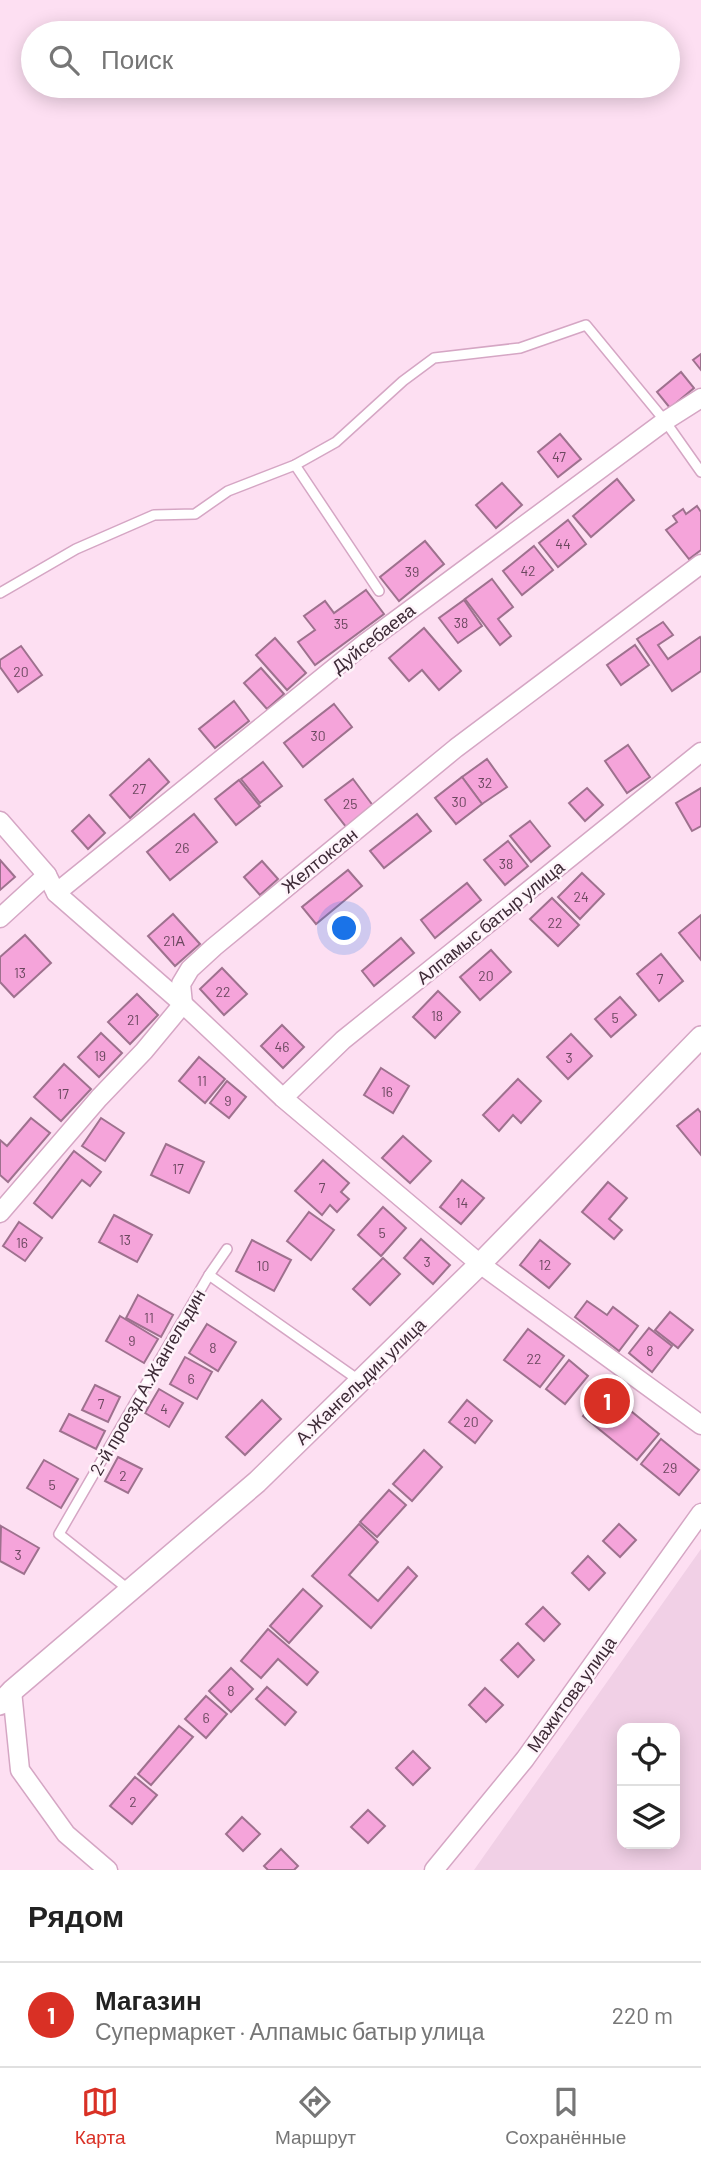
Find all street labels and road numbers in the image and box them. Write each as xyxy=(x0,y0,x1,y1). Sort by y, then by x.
street label: Дуйсебаева xyxy=(327,598,420,677)
street label: Желтоксан xyxy=(277,823,361,897)
street label: Алпамыс батыр улица xyxy=(412,855,569,988)
street label: 2-й проезд А.Жангельдин xyxy=(85,1285,209,1479)
street label: А.Жангельдин улица xyxy=(290,1312,431,1449)
street label: Мажитова улица xyxy=(522,1631,621,1756)

